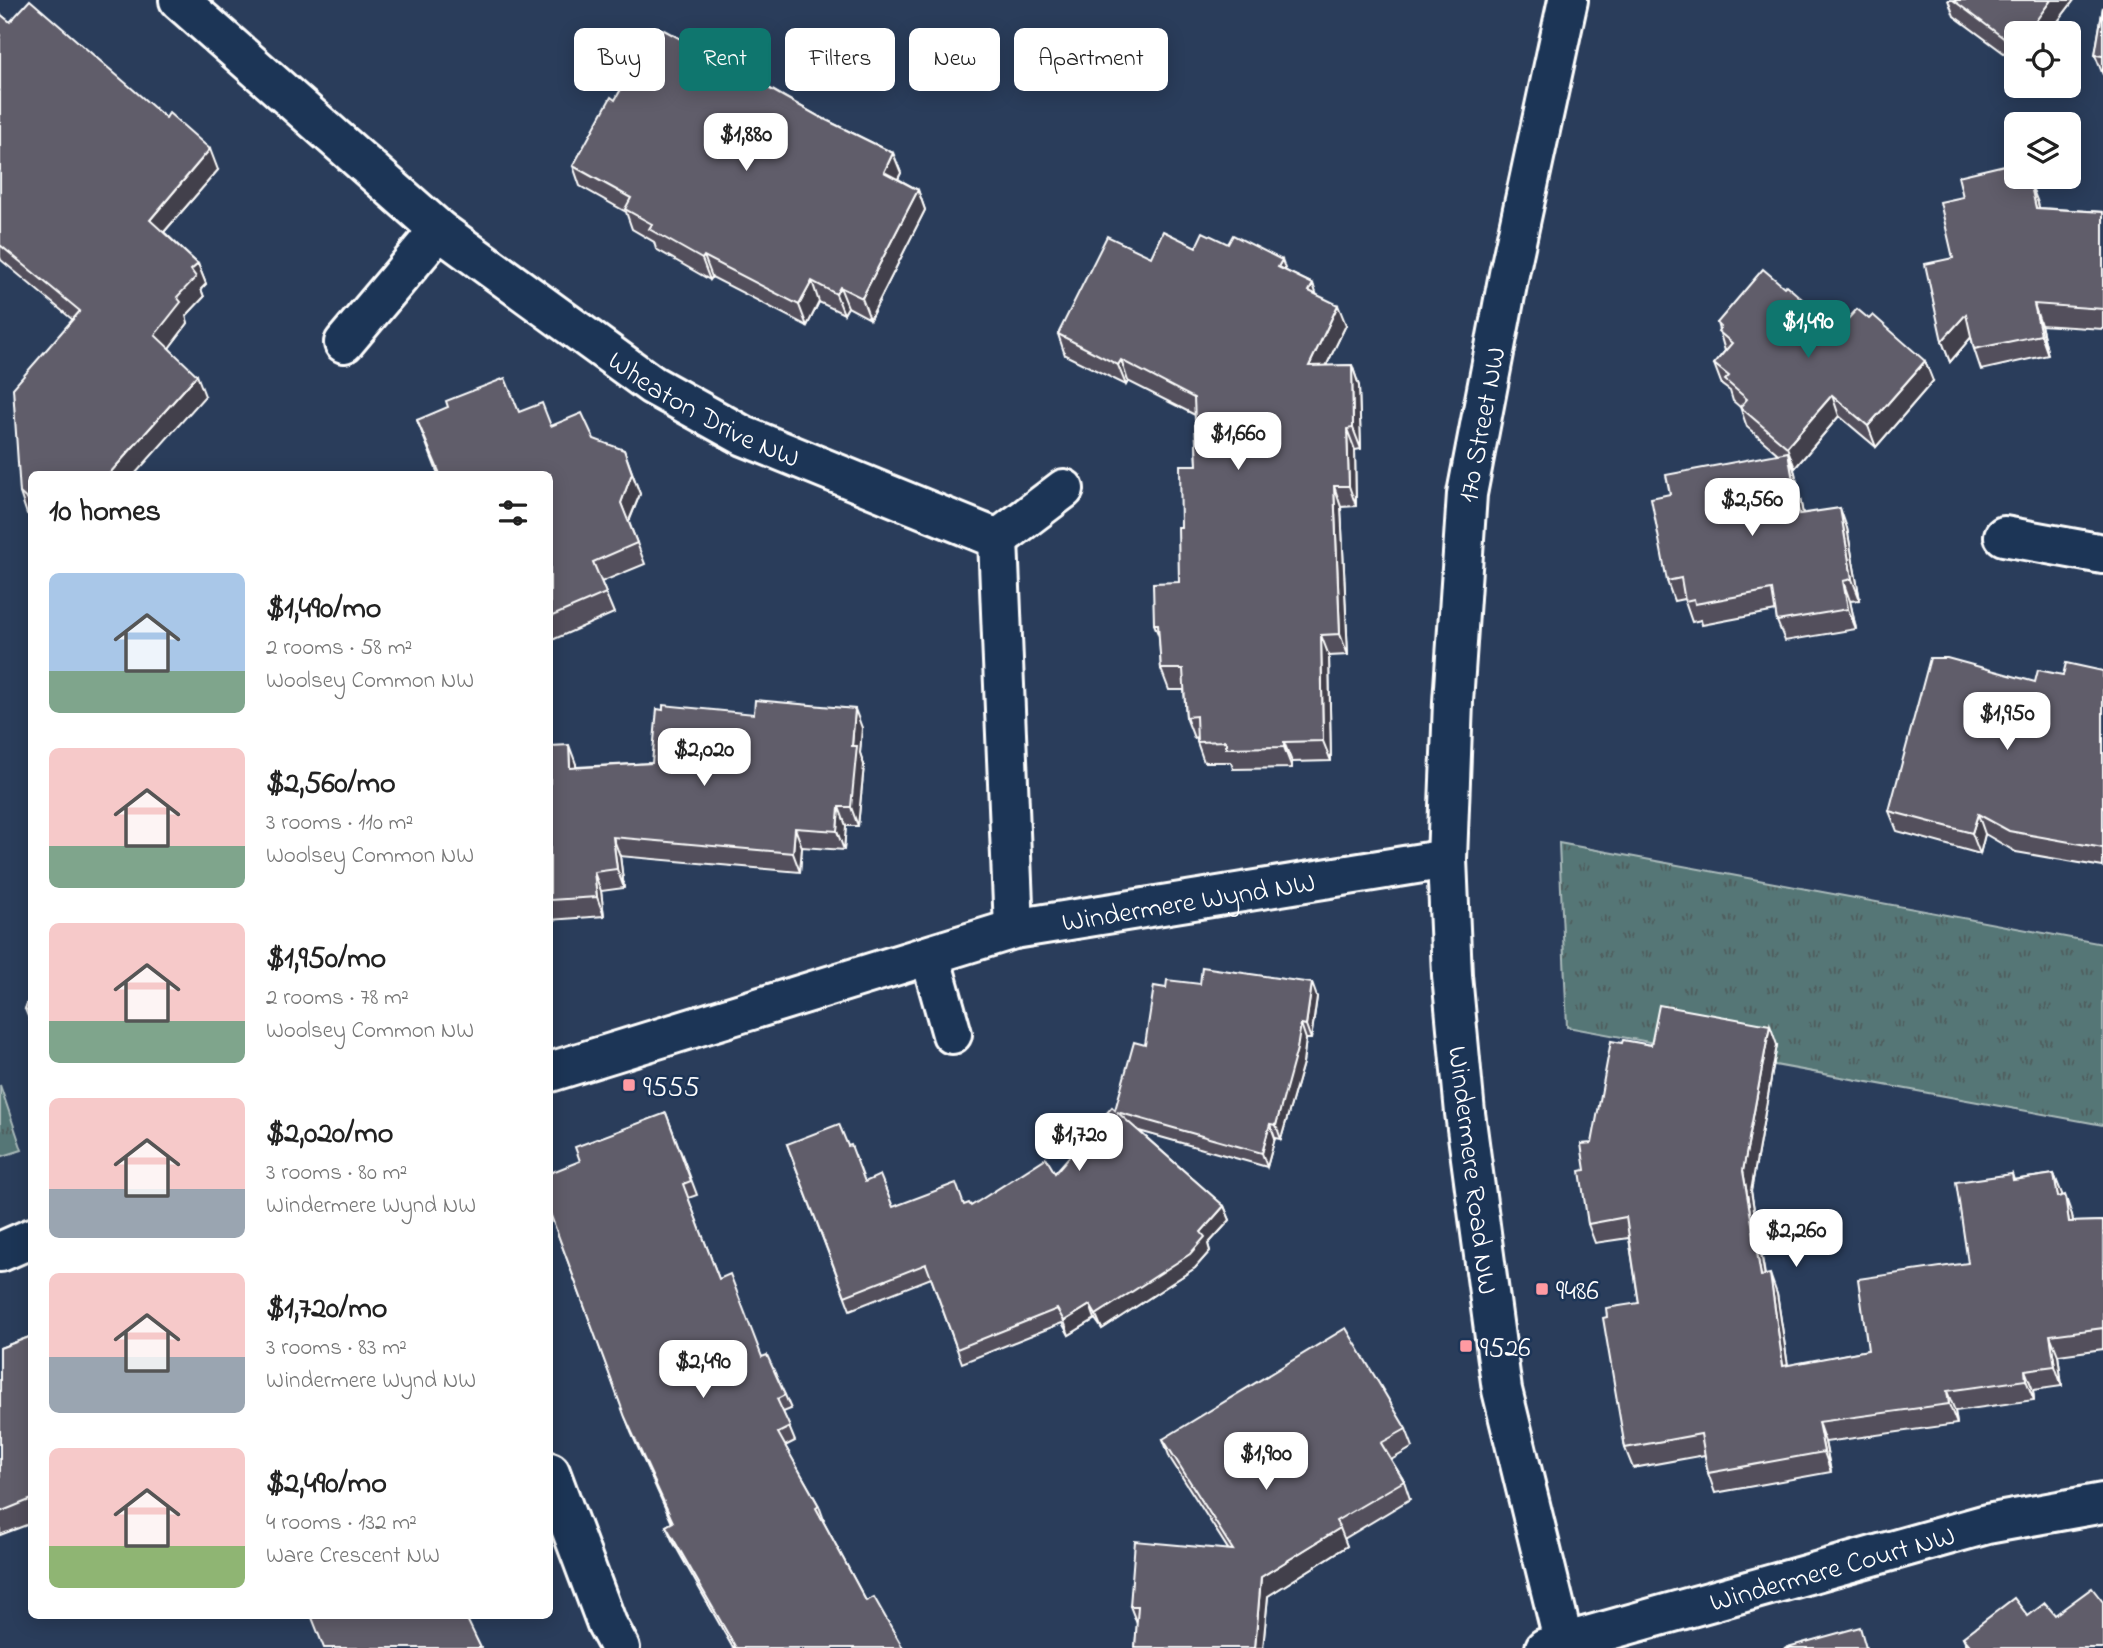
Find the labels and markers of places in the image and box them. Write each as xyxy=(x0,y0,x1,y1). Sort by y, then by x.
pin: $1,880 xyxy=(689,114,803,173)
pin: $1,490 xyxy=(1751,300,1865,360)
pin: $1,660 xyxy=(1181,412,1295,472)
pin: $2,560 xyxy=(1695,478,1809,538)
pin: $1,950 xyxy=(1950,692,2064,752)
pin: $2,020 xyxy=(647,728,761,788)
place label: 9555 xyxy=(643,1068,699,1109)
marker: 9555 xyxy=(621,1077,637,1093)
pin: $1,720 xyxy=(1022,1114,1136,1173)
pin: $2,260 xyxy=(1739,1210,1853,1269)
place label: 9486 xyxy=(1556,1272,1599,1313)
marker: 9486 xyxy=(1534,1281,1550,1297)
place label: 9526 xyxy=(1480,1329,1531,1370)
marker: 9526 xyxy=(1458,1338,1474,1354)
pin: $2,490 xyxy=(646,1340,760,1400)
pin: $1,900 xyxy=(1209,1432,1323,1492)

